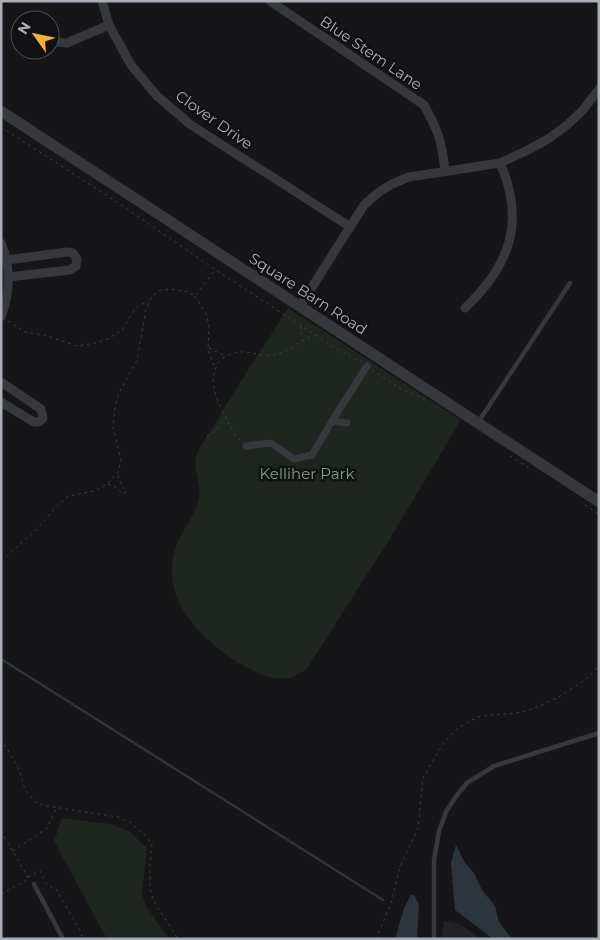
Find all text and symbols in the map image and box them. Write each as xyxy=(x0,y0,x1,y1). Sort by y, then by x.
north arrow xyxy=(10,10,60,60)
street label: Blue Stem Lane xyxy=(317,11,426,94)
text: N xyxy=(13,18,35,38)
street label: Clover Drive xyxy=(172,86,257,153)
street label: Square Barn Road xyxy=(246,248,371,339)
park label: Kelliher Park xyxy=(260,464,354,483)

